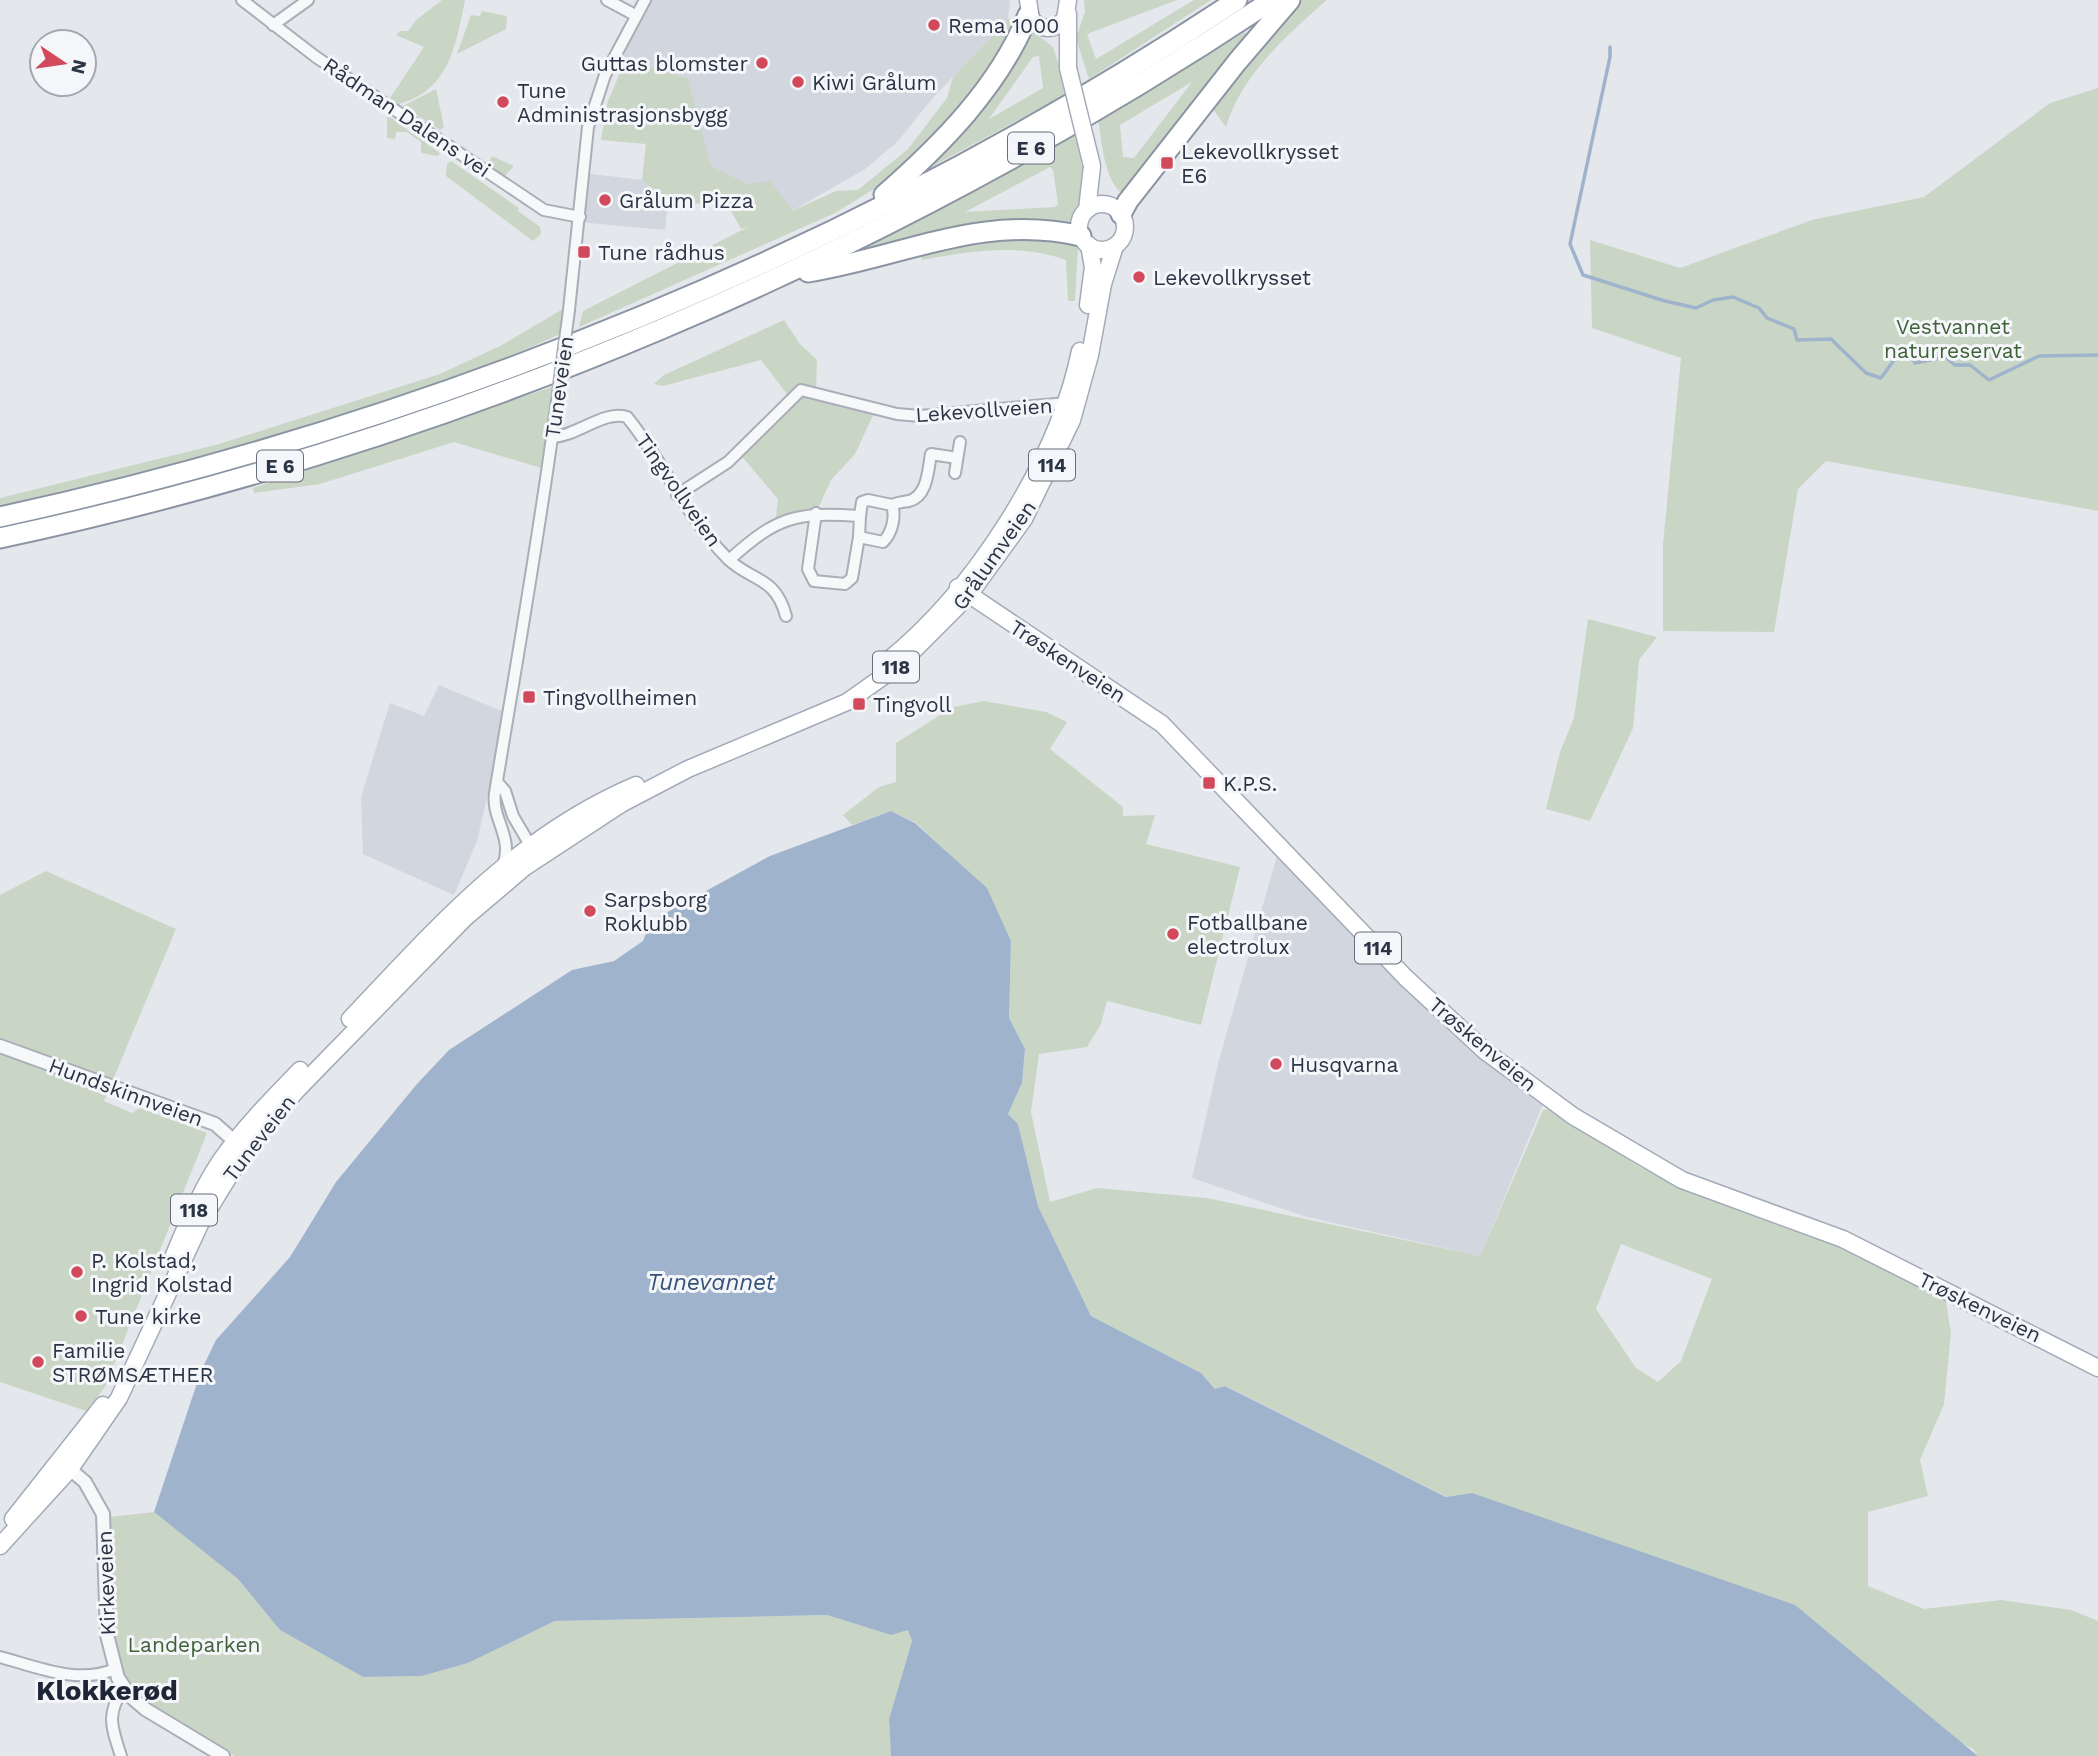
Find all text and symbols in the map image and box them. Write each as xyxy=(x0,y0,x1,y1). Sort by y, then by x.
place label: Rema 1000 xyxy=(948,13,1059,38)
marker: Rema 1000 xyxy=(926,17,942,33)
north arrow xyxy=(28,28,98,98)
place label: Guttas blomster xyxy=(581,51,748,76)
street label: Rådman Dalens vei xyxy=(319,52,495,182)
marker: Guttas blomster xyxy=(754,55,770,71)
text: N xyxy=(66,57,92,76)
place label: Kiwi Grålum xyxy=(812,70,936,95)
marker: Kiwi Grålum xyxy=(790,74,806,90)
place label: Tune Administrasjonsbygg xyxy=(517,78,728,127)
marker: Tune Administrasjonsbygg xyxy=(495,94,511,110)
road number: E 6 xyxy=(1008,132,1054,164)
place label: Lekevollkrysset E6 xyxy=(1181,139,1339,188)
marker: Lekevollkrysset E6 xyxy=(1159,155,1175,171)
place label: Grålum Pizza xyxy=(619,188,754,213)
marker: Grålum Pizza xyxy=(597,192,613,208)
place label: Tune rådhus xyxy=(598,240,725,265)
marker: Tune rådhus xyxy=(576,244,592,260)
place label: Lekevollkrysset xyxy=(1153,265,1311,290)
marker: Lekevollkrysset xyxy=(1131,269,1147,285)
park label: Vestvannet naturreservat xyxy=(1884,314,2022,363)
street label: Tuneveien xyxy=(539,334,579,440)
street label: Lekevollveien xyxy=(915,393,1053,427)
street label: Tingvollveien xyxy=(631,429,727,551)
road number: E 6 xyxy=(257,450,303,481)
road number: 114 xyxy=(1029,450,1075,480)
street label: Grålumveien xyxy=(947,495,1041,615)
street label: Trøskenveien xyxy=(1005,614,1131,708)
road number: 118 xyxy=(873,652,919,682)
place label: Tingvollheimen xyxy=(543,685,697,710)
marker: Tingvollheimen xyxy=(521,689,537,705)
place label: Tingvoll xyxy=(873,692,952,717)
marker: Tingvoll xyxy=(851,696,867,712)
place label: K.P.S. xyxy=(1223,771,1277,796)
marker: K.P.S. xyxy=(1201,775,1217,791)
place label: Sarpsborg Roklubb xyxy=(604,887,708,936)
marker: Sarpsborg Roklubb xyxy=(582,903,598,919)
place label: Fotballbane electrolux xyxy=(1187,910,1308,959)
marker: Fotballbane electrolux xyxy=(1165,926,1181,942)
road number: 114 xyxy=(1355,932,1401,964)
street label: Trøskenveien xyxy=(1424,992,1542,1096)
street label: Hundskinnveien xyxy=(45,1052,207,1132)
place label: Husqvarna xyxy=(1290,1052,1399,1077)
marker: Husqvarna xyxy=(1268,1056,1284,1072)
street label: Tuneveien xyxy=(217,1090,301,1186)
road number: 118 xyxy=(171,1194,217,1226)
place label: P. Kolstad, Ingrid Kolstad xyxy=(91,1248,233,1297)
marker: P. Kolstad, Ingrid Kolstad xyxy=(69,1264,85,1280)
street label: Trøskenveien xyxy=(1915,1267,2045,1347)
water label: Tunevannet xyxy=(647,1269,776,1296)
place label: Tune kirke xyxy=(95,1304,201,1329)
marker: Tune kirke xyxy=(73,1308,89,1324)
place label: Familie STRØMSÆTHER xyxy=(52,1338,214,1387)
marker: Familie STRØMSÆTHER xyxy=(30,1354,46,1370)
street label: Kirkeveien xyxy=(92,1530,120,1636)
park label: Landeparken xyxy=(128,1632,261,1657)
district label: Klokkerød xyxy=(36,1674,178,1707)

